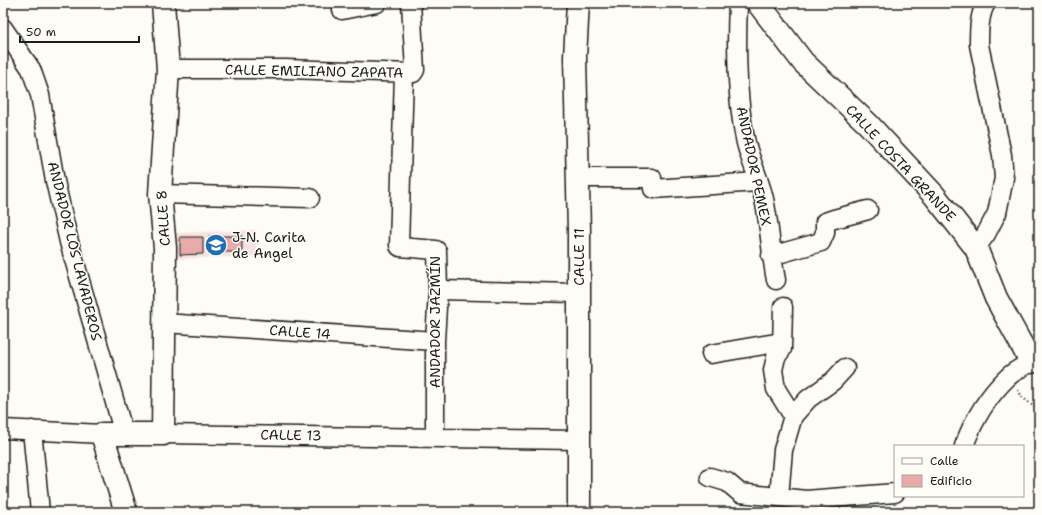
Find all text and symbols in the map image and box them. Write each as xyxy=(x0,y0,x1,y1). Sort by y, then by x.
scale bar xyxy=(20,18,139,44)
text: 50 m xyxy=(26,24,56,40)
street label: CALLE EMILIANO ZAPATA xyxy=(225,60,403,82)
street label: CALLE COSTA GRANDE xyxy=(842,101,960,226)
street label: ANDADOR PEMEX xyxy=(733,105,775,227)
street label: ANDADOR LOS LAVADEROS xyxy=(44,159,106,343)
street label: CALLE 8 xyxy=(152,189,174,247)
place label: J-N. Carita de Angel xyxy=(232,228,306,262)
street label: CALLE 11 xyxy=(570,228,588,286)
school or university icon: J-N. Carita de Angel xyxy=(203,232,229,258)
street label: ANDADOR JAZMÍN xyxy=(426,256,444,388)
street label: CALLE 14 xyxy=(269,321,331,343)
street label: CALLE 13 xyxy=(260,425,322,445)
legend xyxy=(894,445,1024,497)
text: Calle xyxy=(930,453,959,469)
text: Edificio xyxy=(930,473,972,489)

